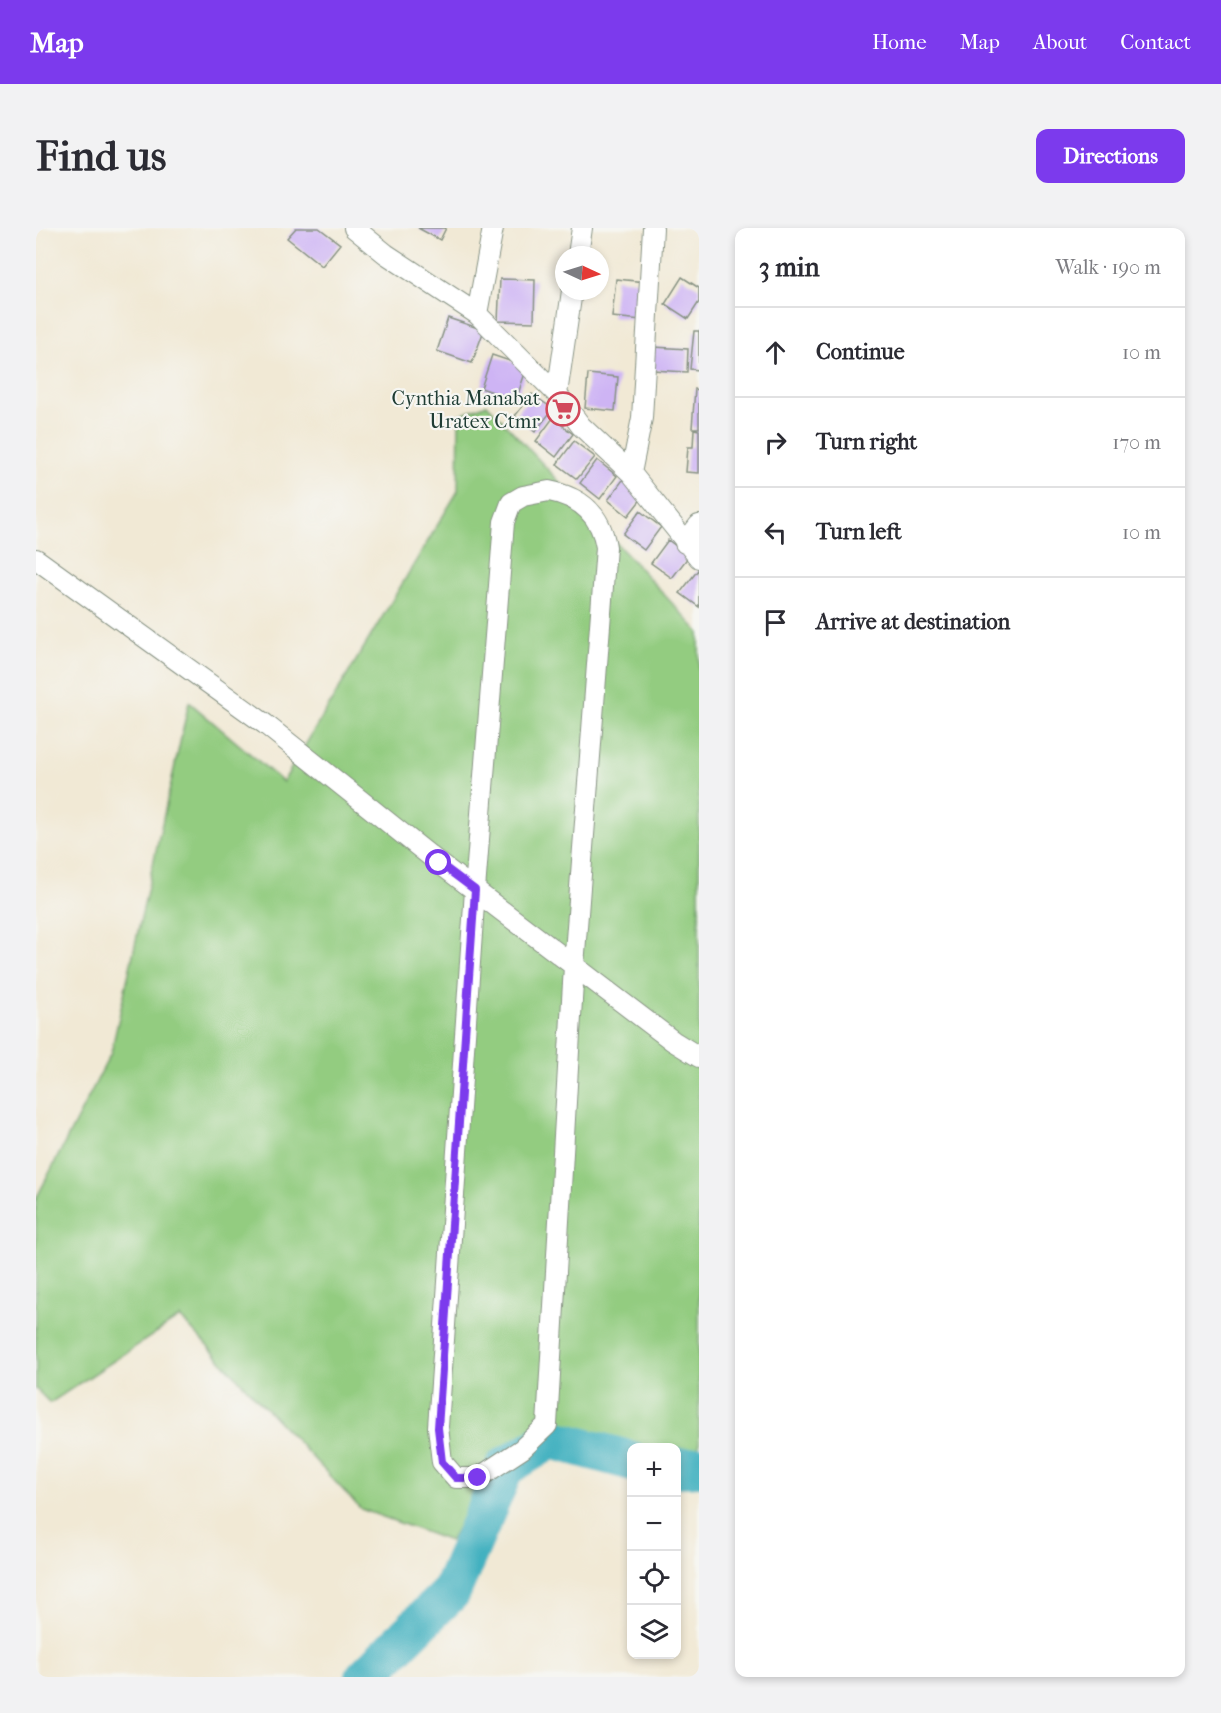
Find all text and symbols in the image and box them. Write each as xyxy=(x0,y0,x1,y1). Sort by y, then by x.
text: Map xyxy=(30,26,84,59)
text: Home xyxy=(872,30,927,54)
text: Map xyxy=(960,30,1000,54)
text: About xyxy=(1033,30,1087,54)
text: Contact xyxy=(1120,30,1191,54)
button: Directions xyxy=(1036,129,1185,183)
text: Find us xyxy=(36,132,166,181)
north arrow xyxy=(555,246,609,300)
text: 3 min xyxy=(759,252,820,283)
text: Walk · 190 m xyxy=(1055,256,1161,279)
icon: ahead xyxy=(759,336,792,369)
text: Continue xyxy=(816,339,905,365)
text: 10 m xyxy=(1122,341,1161,364)
place label: Cynthia Manabat Uratex Ctmr xyxy=(391,387,540,433)
supermarket icon: Cynthia Manabat Uratex Ctmr xyxy=(545,391,581,427)
icon: right xyxy=(759,426,792,459)
text: Turn right xyxy=(816,429,917,455)
text: 170 m xyxy=(1112,431,1161,454)
icon: left xyxy=(759,516,792,549)
text: Turn left xyxy=(816,519,902,545)
text: 10 m xyxy=(1122,521,1161,544)
icon: arrive xyxy=(759,606,792,639)
text: Arrive at destination xyxy=(816,609,1010,635)
route start xyxy=(425,849,451,875)
map controls xyxy=(627,1443,681,1659)
button: + xyxy=(627,1443,681,1497)
route end xyxy=(464,1464,490,1490)
button: − xyxy=(627,1497,681,1551)
button: locate xyxy=(627,1551,681,1605)
button: layers xyxy=(627,1605,681,1659)

